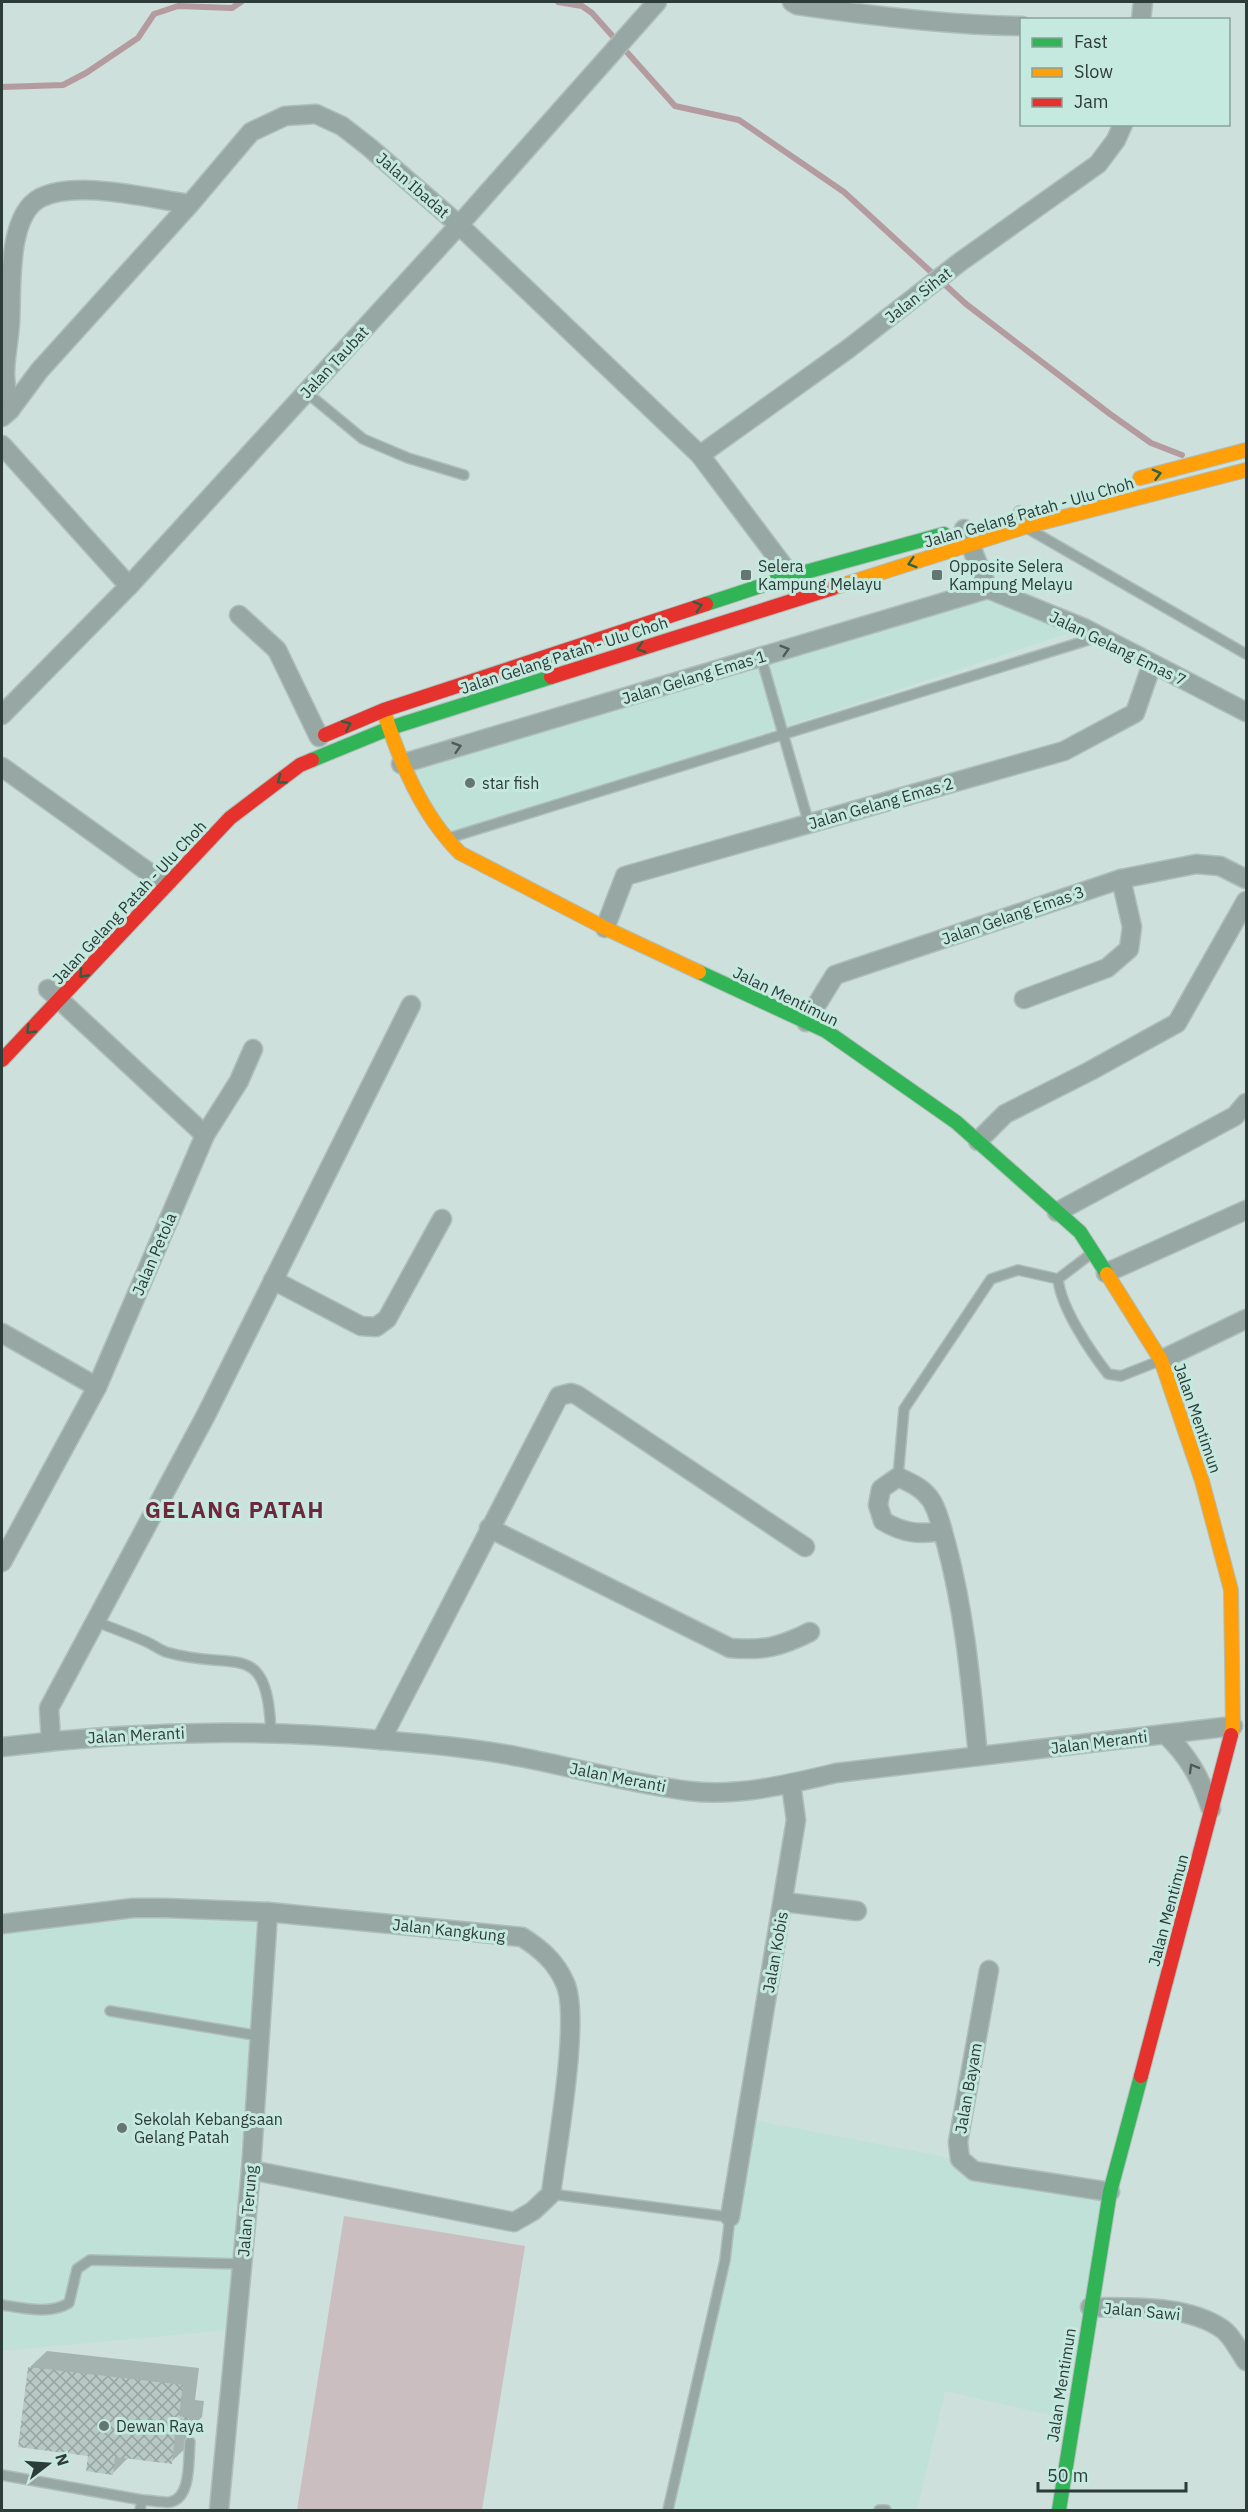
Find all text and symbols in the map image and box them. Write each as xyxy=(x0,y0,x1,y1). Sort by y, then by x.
legend xyxy=(1020,18,1230,126)
text: Fast xyxy=(1074,30,1108,53)
text: Slow xyxy=(1074,60,1113,83)
text: Jam xyxy=(1074,90,1109,113)
street label: Jalan Ibadat xyxy=(372,148,454,222)
street label: Jalan Sihat xyxy=(881,263,955,327)
street label: Jalan Taubat xyxy=(295,322,373,402)
one-way arrow xyxy=(1152,468,1162,481)
street label: Jalan Gelang Patah - Ulu Choh xyxy=(922,472,1136,552)
one-way arrow xyxy=(907,555,918,568)
place label: Selera Kampung Melayu xyxy=(758,556,882,594)
place label: Opposite Selera Kampung Melayu xyxy=(949,556,1073,594)
marker: Selera Kampung Melayu xyxy=(739,568,753,582)
marker: Opposite Selera Kampung Melayu xyxy=(930,568,944,582)
one-way arrow xyxy=(692,601,703,613)
street label: Jalan Gelang Emas 7 xyxy=(1046,606,1190,690)
street label: Jalan Gelang Patah - Ulu Choh xyxy=(458,612,670,698)
one-way arrow xyxy=(636,640,647,653)
one-way arrow xyxy=(779,645,790,657)
street label: Jalan Gelang Emas 1 xyxy=(620,646,768,708)
one-way arrow xyxy=(341,720,352,732)
one-way arrow xyxy=(451,742,462,754)
one-way arrow xyxy=(276,772,287,783)
place label: star fish xyxy=(482,773,539,793)
street label: Jalan Gelang Emas 2 xyxy=(806,773,956,833)
marker: star fish xyxy=(463,776,477,790)
street label: Jalan Gelang Patah - Ulu Choh xyxy=(48,816,210,988)
street label: Jalan Gelang Emas 3 xyxy=(939,881,1087,949)
street label: Jalan Mentimun xyxy=(730,962,842,1030)
one-way arrow xyxy=(79,967,90,978)
one-way arrow xyxy=(27,1023,38,1034)
street label: Jalan Petola xyxy=(128,1209,181,1298)
street label: Jalan Mentimun xyxy=(1170,1360,1226,1476)
district label: GELANG PATAH xyxy=(145,1495,325,1524)
street label: Jalan Meranti xyxy=(87,1722,185,1748)
street label: Jalan Meranti xyxy=(1049,1726,1149,1758)
street label: Jalan Meranti xyxy=(568,1758,668,1796)
one-way arrow xyxy=(1189,1764,1201,1774)
street label: Jalan Mentimun xyxy=(1143,1852,1193,1968)
street label: Jalan Kobis xyxy=(758,1910,792,1994)
street label: Jalan Kangkung xyxy=(392,1914,507,1946)
street label: Jalan Bayam xyxy=(950,2041,986,2135)
place label: Sekolah Kebangsaan Gelang Patah xyxy=(134,2109,283,2147)
marker: Sekolah Kebangsaan Gelang Patah xyxy=(115,2121,129,2135)
street label: Jalan Terung xyxy=(233,2164,261,2258)
street label: Jalan Sawi xyxy=(1103,2298,1181,2324)
street label: Jalan Mentimun xyxy=(1042,2327,1080,2443)
place label: Dewan Raya xyxy=(116,2416,204,2436)
marker: Dewan Raya xyxy=(97,2419,111,2433)
north arrow xyxy=(18,2434,78,2494)
text: N xyxy=(51,2451,74,2468)
scale bar xyxy=(1038,2455,1186,2493)
text: 50 m xyxy=(1047,2464,1089,2487)

